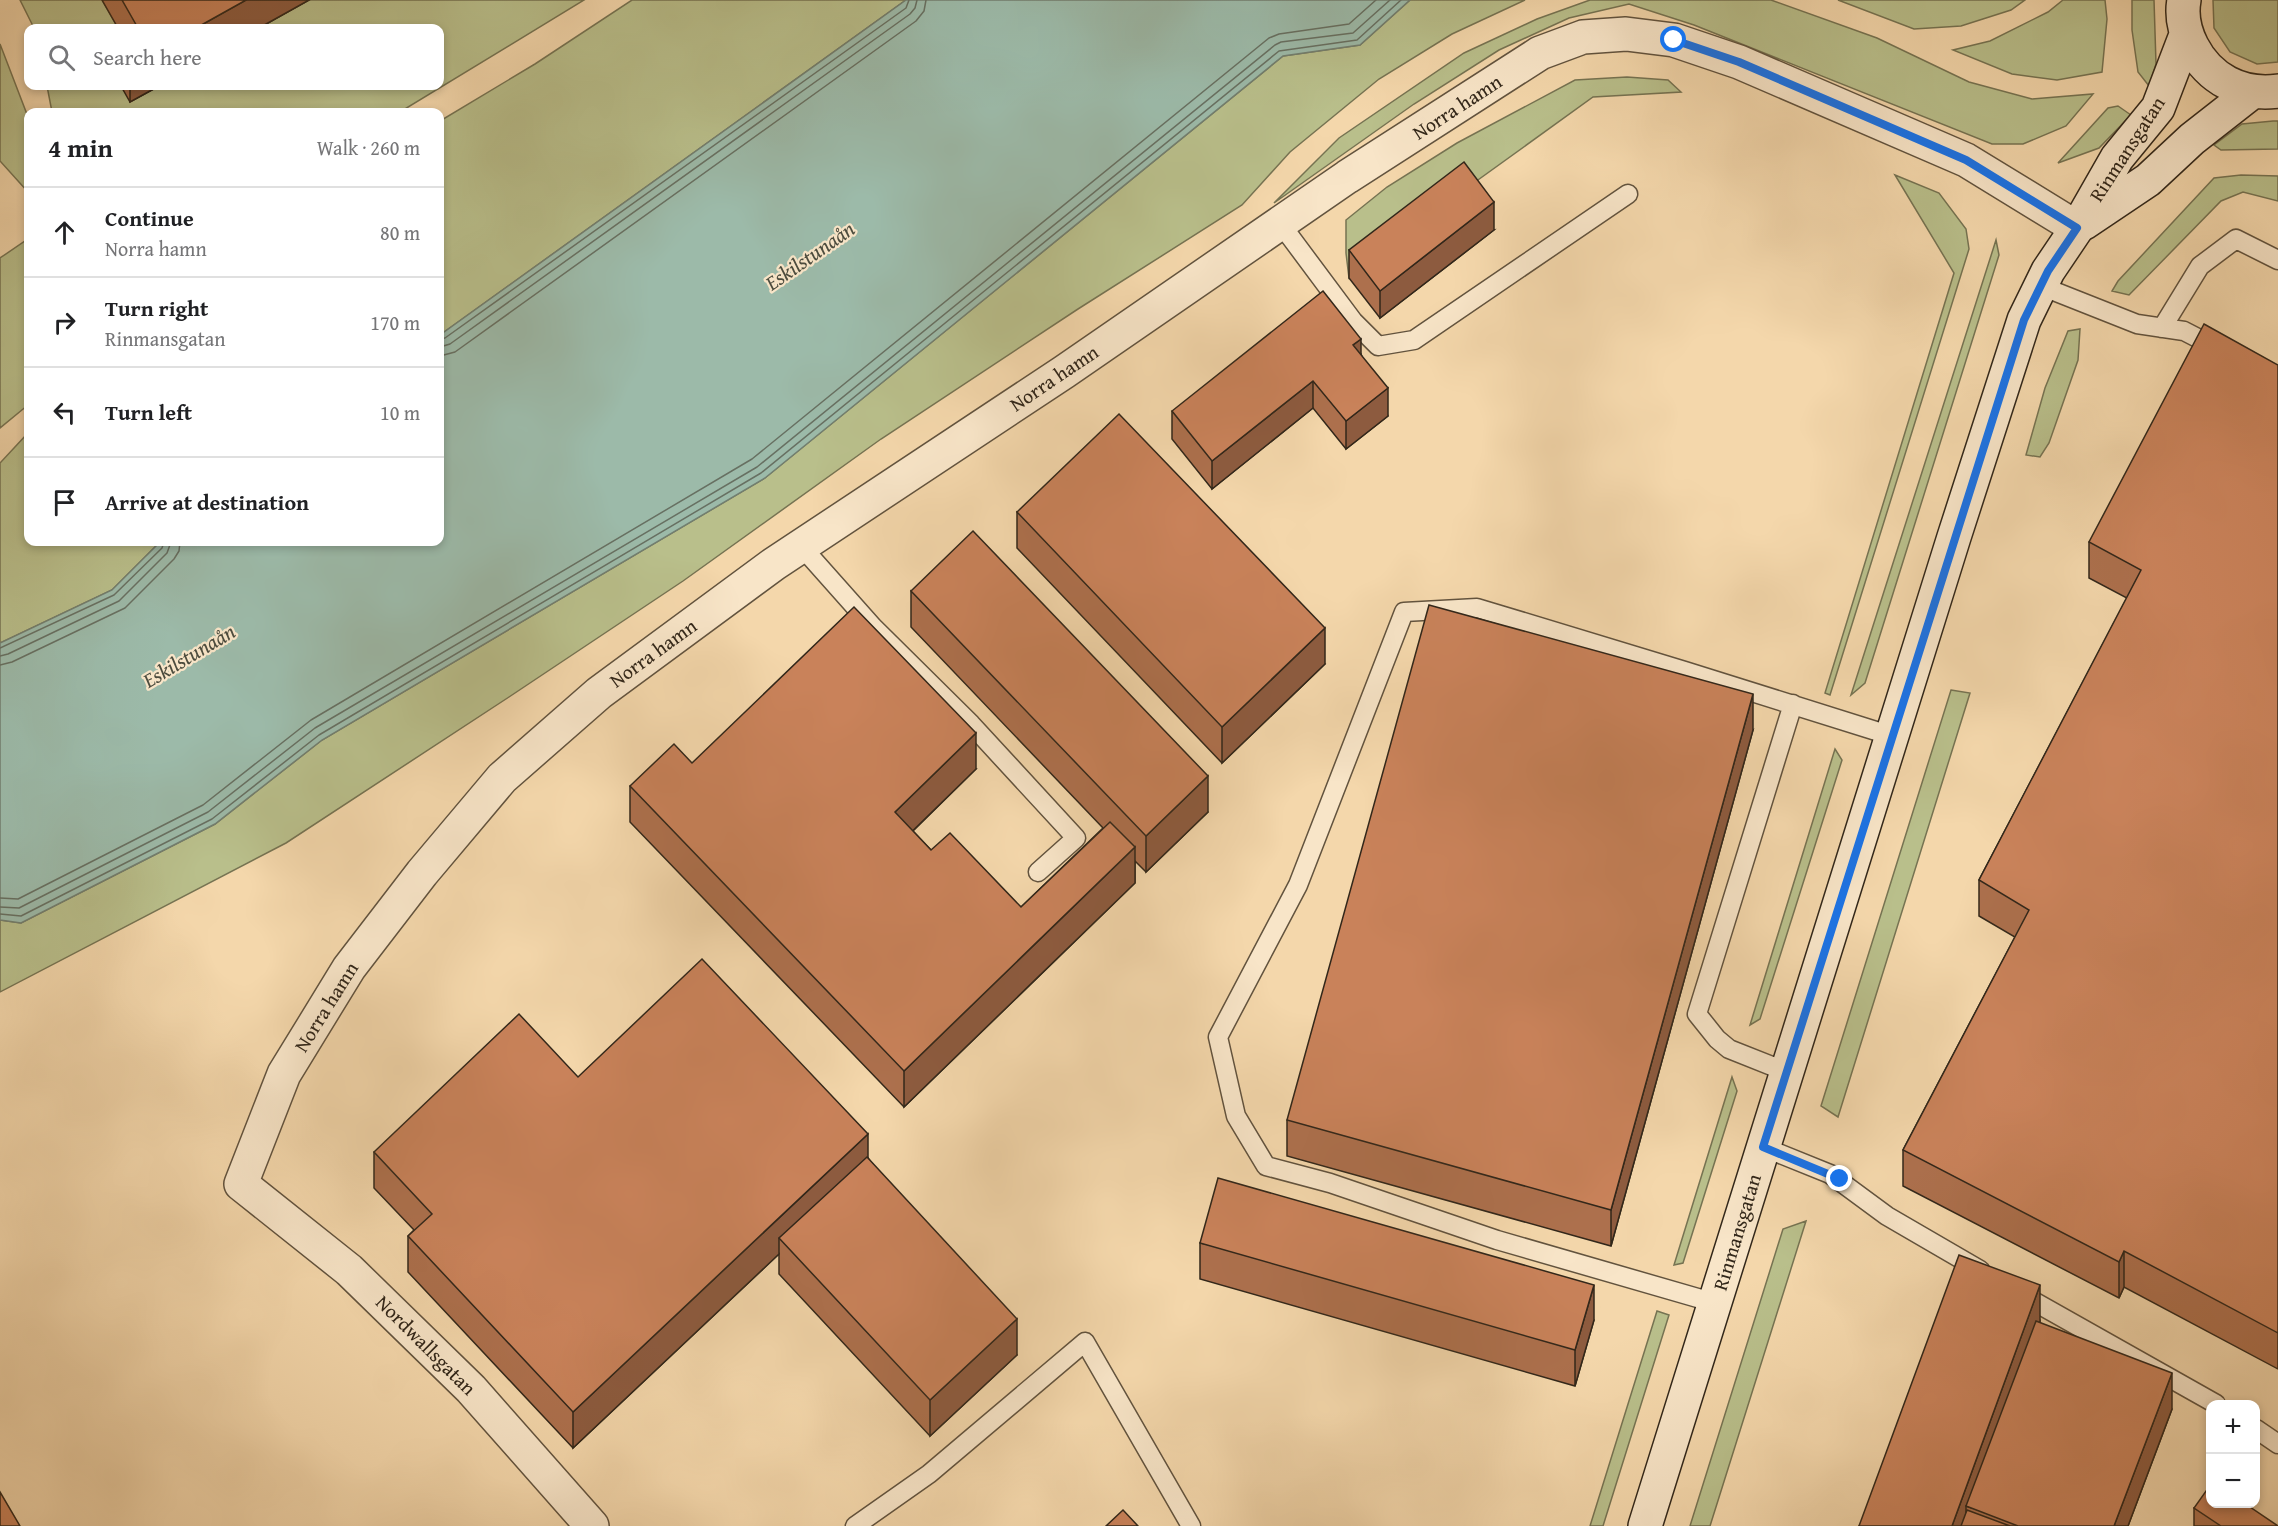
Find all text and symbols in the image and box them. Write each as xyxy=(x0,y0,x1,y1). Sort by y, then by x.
search box xyxy=(24,24,444,90)
route start xyxy=(1660,26,1686,52)
icon: search xyxy=(45,41,78,74)
text: Search here xyxy=(93,41,202,73)
street label: Norra hamn xyxy=(1406,67,1507,146)
street label: Rinmansgatan xyxy=(2082,90,2172,207)
text: 4 min xyxy=(48,128,113,167)
text: Walk · 260 m xyxy=(317,133,420,162)
text: Continue xyxy=(105,202,194,234)
water label: Eskilstunaån xyxy=(758,213,861,298)
icon: ahead xyxy=(48,216,81,249)
text: 80 m xyxy=(380,218,420,247)
text: Norra hamn xyxy=(105,234,207,263)
text: Turn right xyxy=(105,292,208,324)
icon: right xyxy=(48,306,81,339)
text: 170 m xyxy=(370,308,420,337)
text: Rinmansgatan xyxy=(105,324,225,353)
street label: Norra hamn xyxy=(1003,337,1104,418)
icon: left xyxy=(48,396,81,429)
text: Turn left xyxy=(105,396,192,428)
text: 10 m xyxy=(380,398,420,427)
icon: arrive xyxy=(48,486,81,519)
text: Arrive at destination xyxy=(105,486,309,518)
street label: Norra hamn xyxy=(603,611,702,694)
water label: Eskilstunaån xyxy=(136,616,241,696)
street label: Norra hamn xyxy=(286,956,365,1058)
route end xyxy=(1826,1165,1852,1191)
street label: Rinmansgatan xyxy=(1705,1170,1768,1294)
street label: Nordwallsgatan xyxy=(370,1288,483,1401)
map controls xyxy=(2206,1400,2260,1508)
button: + xyxy=(2206,1400,2260,1454)
button: − xyxy=(2206,1454,2260,1508)

